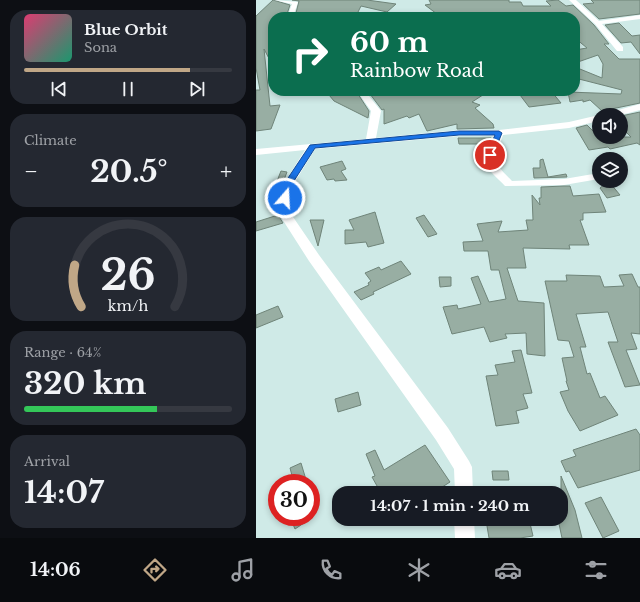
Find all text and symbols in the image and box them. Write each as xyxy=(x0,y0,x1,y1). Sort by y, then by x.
text: Blue Orbit xyxy=(84,20,167,39)
text: 60 m xyxy=(350,25,428,60)
icon: right xyxy=(284,28,336,80)
text: Sona xyxy=(84,39,117,56)
text: Rainbow Road xyxy=(350,60,484,82)
icon: previous xyxy=(48,78,70,100)
icon: pause xyxy=(117,78,139,100)
icon: next xyxy=(186,78,208,100)
map controls xyxy=(592,108,628,188)
button: sound xyxy=(592,108,628,144)
text: Climate xyxy=(24,132,77,149)
pin xyxy=(473,138,507,172)
icon: arrive xyxy=(479,144,501,166)
button: layers xyxy=(592,152,628,188)
text: 20.5° xyxy=(90,153,168,190)
text: − xyxy=(24,158,38,185)
text: + xyxy=(220,158,232,185)
position arrow xyxy=(264,177,306,219)
text: 26 xyxy=(100,250,156,301)
text: km/h xyxy=(108,297,148,315)
text: Range · 64% xyxy=(24,344,101,361)
text: 320 km xyxy=(24,365,146,402)
text: Arrival xyxy=(24,453,70,470)
text: 14:07 xyxy=(24,474,104,511)
speed limit sign: 30 xyxy=(268,474,320,526)
text: 14:07 · 1 min · 240 m xyxy=(370,496,530,515)
icon: directions xyxy=(141,556,169,584)
icon: music xyxy=(229,556,257,584)
icon: phone xyxy=(317,556,345,584)
icon: climate xyxy=(405,556,433,584)
icon: car xyxy=(494,556,522,584)
icon: filters xyxy=(582,556,610,584)
text: 14:06 xyxy=(30,559,81,581)

